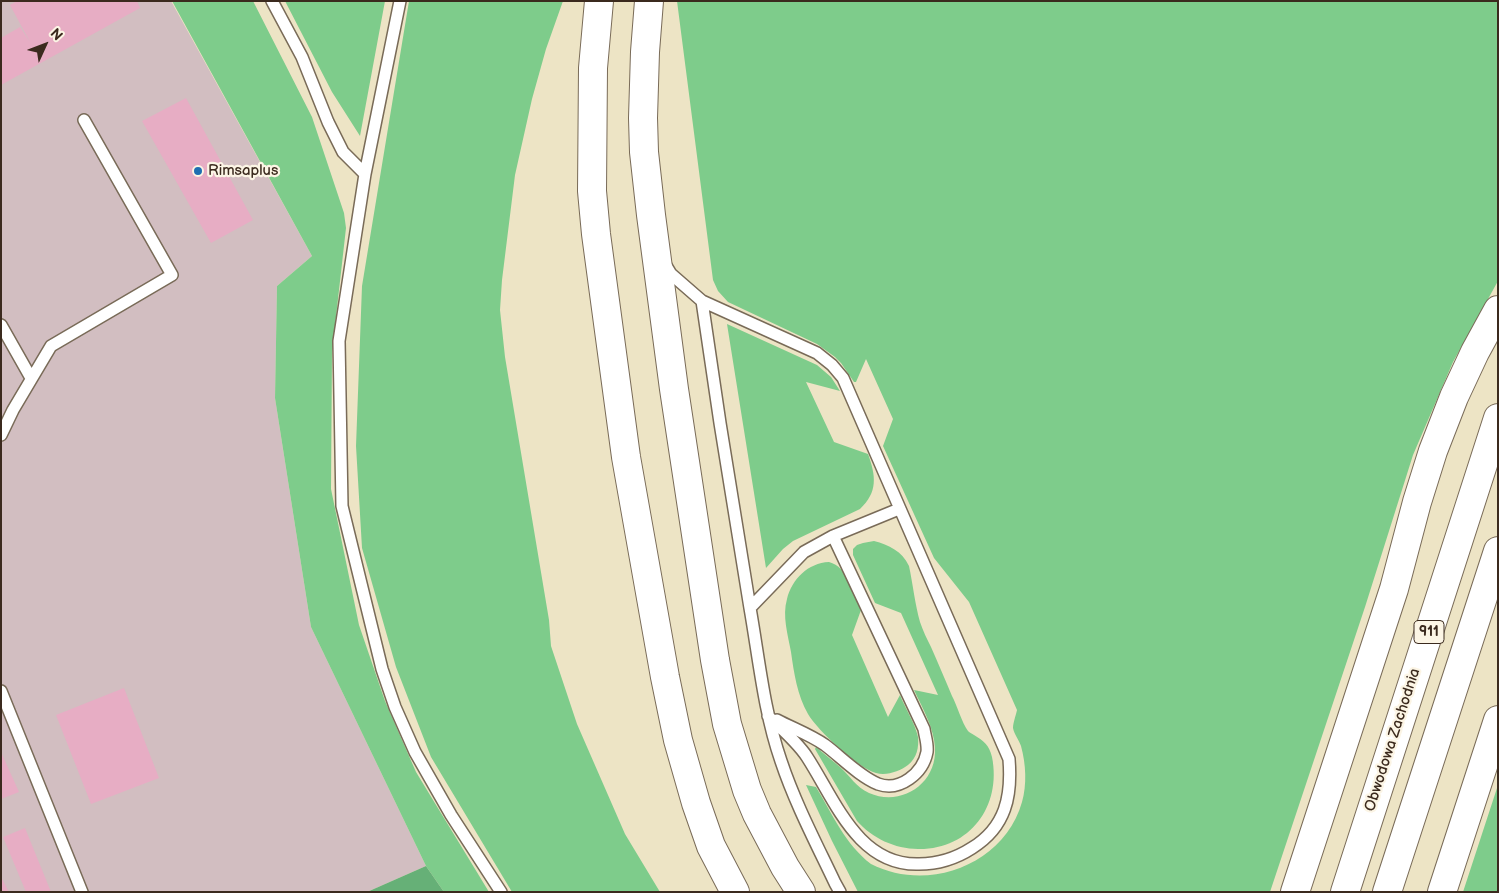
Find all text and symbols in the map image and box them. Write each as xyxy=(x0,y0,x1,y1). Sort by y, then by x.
north arrow xyxy=(20,20,70,70)
text: N xyxy=(47,25,66,44)
place label: Rimsaplus xyxy=(208,162,278,180)
marker: Rimsaplus xyxy=(192,165,204,177)
road number: 911 xyxy=(1414,620,1444,644)
street label: Obwodowa Zachodnia xyxy=(1361,666,1425,814)

